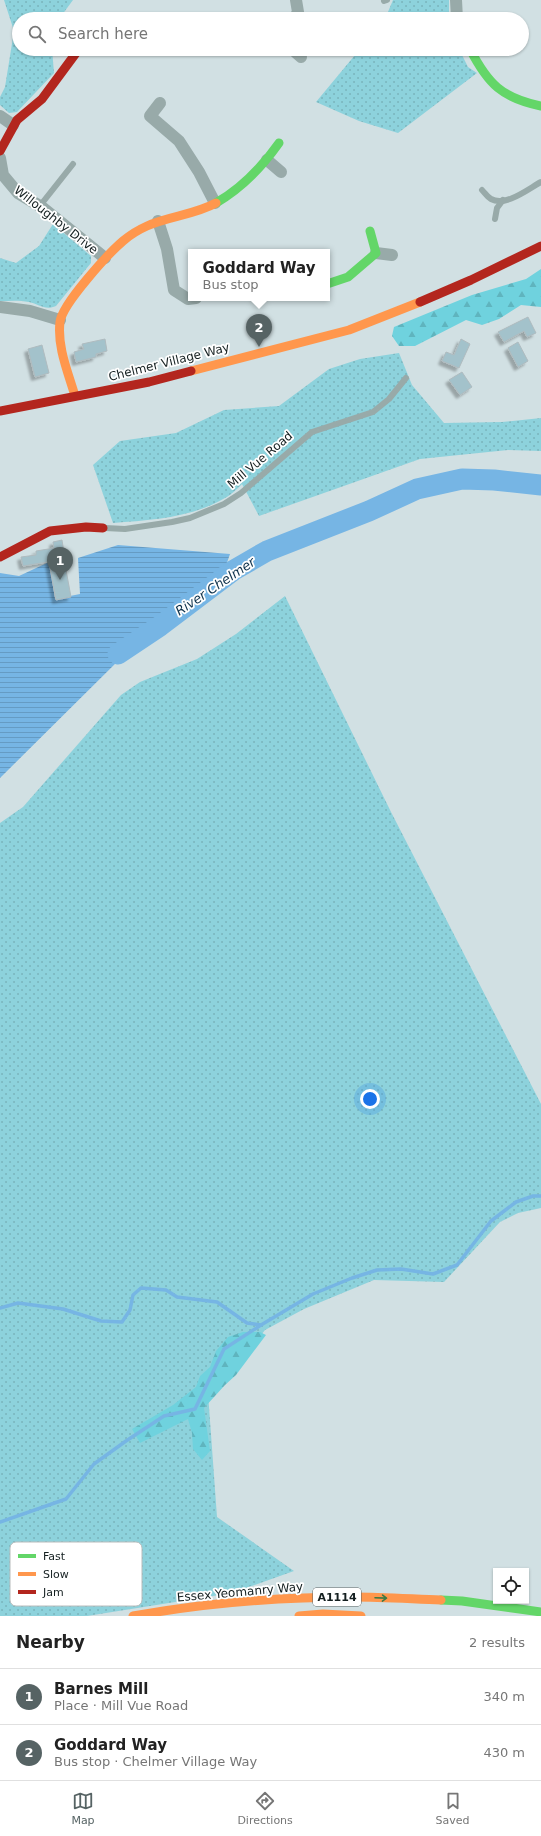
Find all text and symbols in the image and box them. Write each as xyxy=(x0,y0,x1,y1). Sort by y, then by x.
search box xyxy=(12,12,529,56)
icon: search xyxy=(26,23,48,45)
text: Search here xyxy=(58,25,148,43)
street label: Willoughby Drive xyxy=(11,183,101,257)
popup xyxy=(188,249,330,301)
text: Goddard Way xyxy=(202,259,316,277)
text: Bus stop xyxy=(202,277,259,292)
pin: 2 xyxy=(246,314,272,347)
street label: Chelmer Village Way xyxy=(107,340,231,384)
street label: Mill Vue Road xyxy=(225,429,295,491)
pin: 1 xyxy=(47,547,73,580)
water label: River Chelmer xyxy=(173,553,259,619)
your location xyxy=(360,1089,380,1109)
legend xyxy=(10,1542,142,1606)
text: Fast xyxy=(43,1550,66,1563)
text: Slow xyxy=(43,1568,69,1581)
map controls xyxy=(493,1568,529,1604)
button: locate xyxy=(493,1568,529,1604)
street label: Essex Yeomanry Way xyxy=(176,1580,304,1604)
text: Jam xyxy=(42,1586,64,1599)
road number: A1114 xyxy=(313,1588,361,1606)
one-way arrow xyxy=(374,1594,387,1602)
text: Nearby xyxy=(16,1632,85,1652)
text: 2 results xyxy=(469,1635,525,1650)
text: Barnes Mill xyxy=(54,1680,148,1698)
text: 1 xyxy=(24,1689,34,1704)
text: 340 m xyxy=(483,1689,525,1704)
text: Place · Mill Vue Road xyxy=(54,1698,188,1713)
text: Goddard Way xyxy=(54,1736,167,1754)
text: 2 xyxy=(24,1745,34,1760)
text: 430 m xyxy=(483,1745,525,1760)
text: Bus stop · Chelmer Village Way xyxy=(54,1754,257,1769)
tab: Map xyxy=(71,1790,95,1827)
tab: Directions xyxy=(237,1790,293,1827)
tab: Saved xyxy=(436,1790,470,1827)

